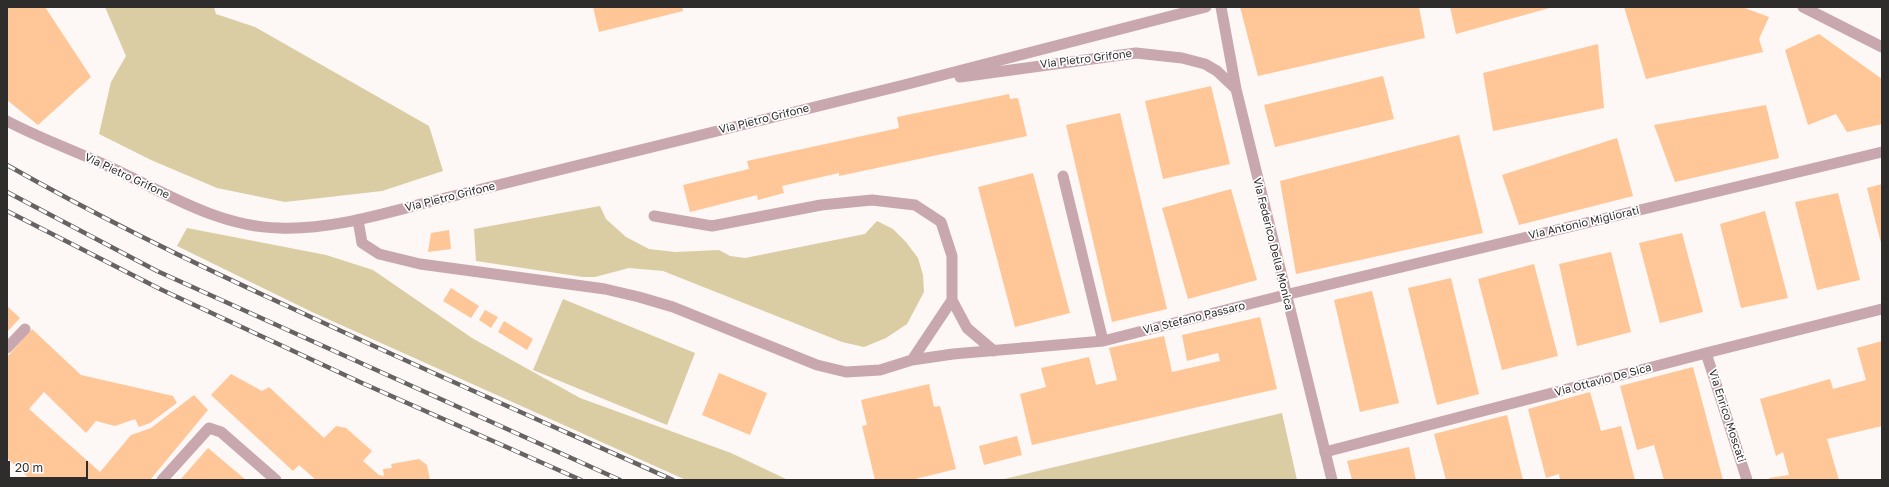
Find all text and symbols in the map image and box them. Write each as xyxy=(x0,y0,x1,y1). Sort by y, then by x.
street label: Via Pietro Grifone xyxy=(1039,47,1133,71)
street label: Via Pietro Grifone xyxy=(718,101,810,137)
street label: Via Pietro Grifone xyxy=(82,150,172,202)
street label: Via Federico Della Monica xyxy=(1250,176,1296,312)
street label: Via Pietro Grifone xyxy=(404,179,496,215)
street label: Via Antonio Migliorati xyxy=(1527,204,1641,242)
street label: Via Stefano Passaro xyxy=(1142,299,1246,337)
street label: Via Ottavio De Sica xyxy=(1553,361,1653,399)
street label: Via Enrico Moscati xyxy=(1706,368,1748,464)
scale bar xyxy=(10,453,90,479)
text: 20 m xyxy=(15,460,43,475)

